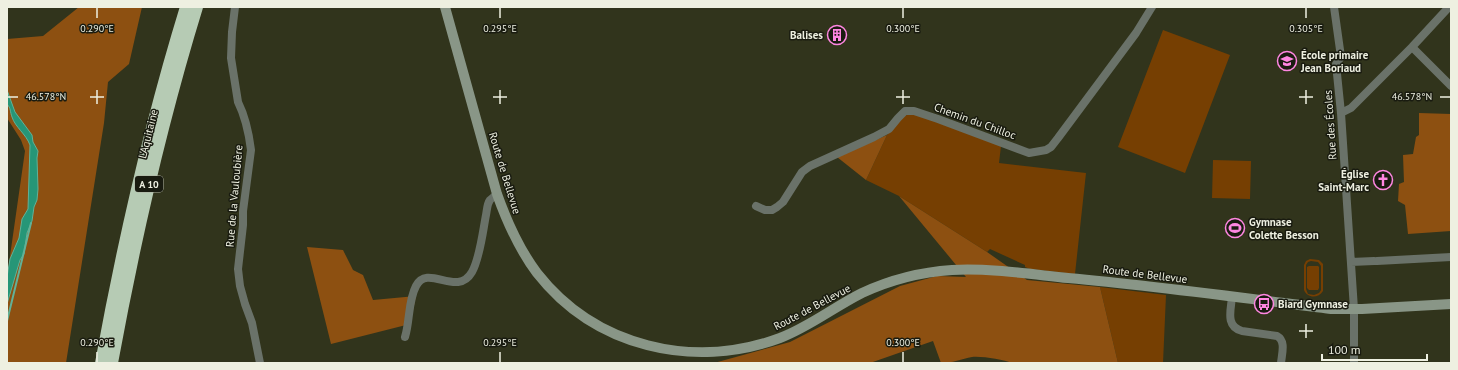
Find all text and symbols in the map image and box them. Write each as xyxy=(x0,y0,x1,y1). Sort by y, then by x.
text: 0.290°E xyxy=(80,22,114,35)
text: 0.295°E xyxy=(483,22,517,35)
text: 0.300°E xyxy=(886,22,920,35)
text: 0.305°E xyxy=(1289,22,1323,35)
building icon: Balises xyxy=(826,24,848,46)
place label: Balises xyxy=(790,28,823,42)
place label: École primaire Jean Boriaud xyxy=(1300,48,1369,75)
school or university icon: École primaire Jean Boriaud xyxy=(1276,50,1298,72)
street label: Rue des Écoles xyxy=(1321,89,1339,160)
text: 46.578°N xyxy=(26,90,66,103)
text: 46.578°N xyxy=(1392,90,1432,103)
street label: Chemin du Chilloc xyxy=(932,100,1018,142)
street label: L'Aquitaine xyxy=(135,108,161,160)
street label: Route de Bellevue xyxy=(486,130,524,216)
street label: Rue de la Vauloubière xyxy=(223,144,245,248)
place label: Église Saint-Marc xyxy=(1318,167,1369,194)
church icon: Église Saint-Marc xyxy=(1372,169,1394,191)
road number: A 10 xyxy=(135,176,163,192)
place label: Gymnase Colette Besson xyxy=(1249,215,1319,242)
sports icon: Gymnase Colette Besson xyxy=(1224,217,1246,239)
street label: Route de Bellevue xyxy=(1102,262,1188,286)
street label: Route de Bellevue xyxy=(771,281,853,333)
bus stop icon: Biard Gymnase xyxy=(1253,293,1275,315)
place label: Biard Gymnase xyxy=(1278,297,1348,311)
text: 0.290°E xyxy=(80,336,114,349)
text: 0.295°E xyxy=(483,336,517,349)
text: 0.300°E xyxy=(886,336,920,349)
scale bar xyxy=(1322,336,1427,362)
text: 100 m xyxy=(1328,342,1361,357)

